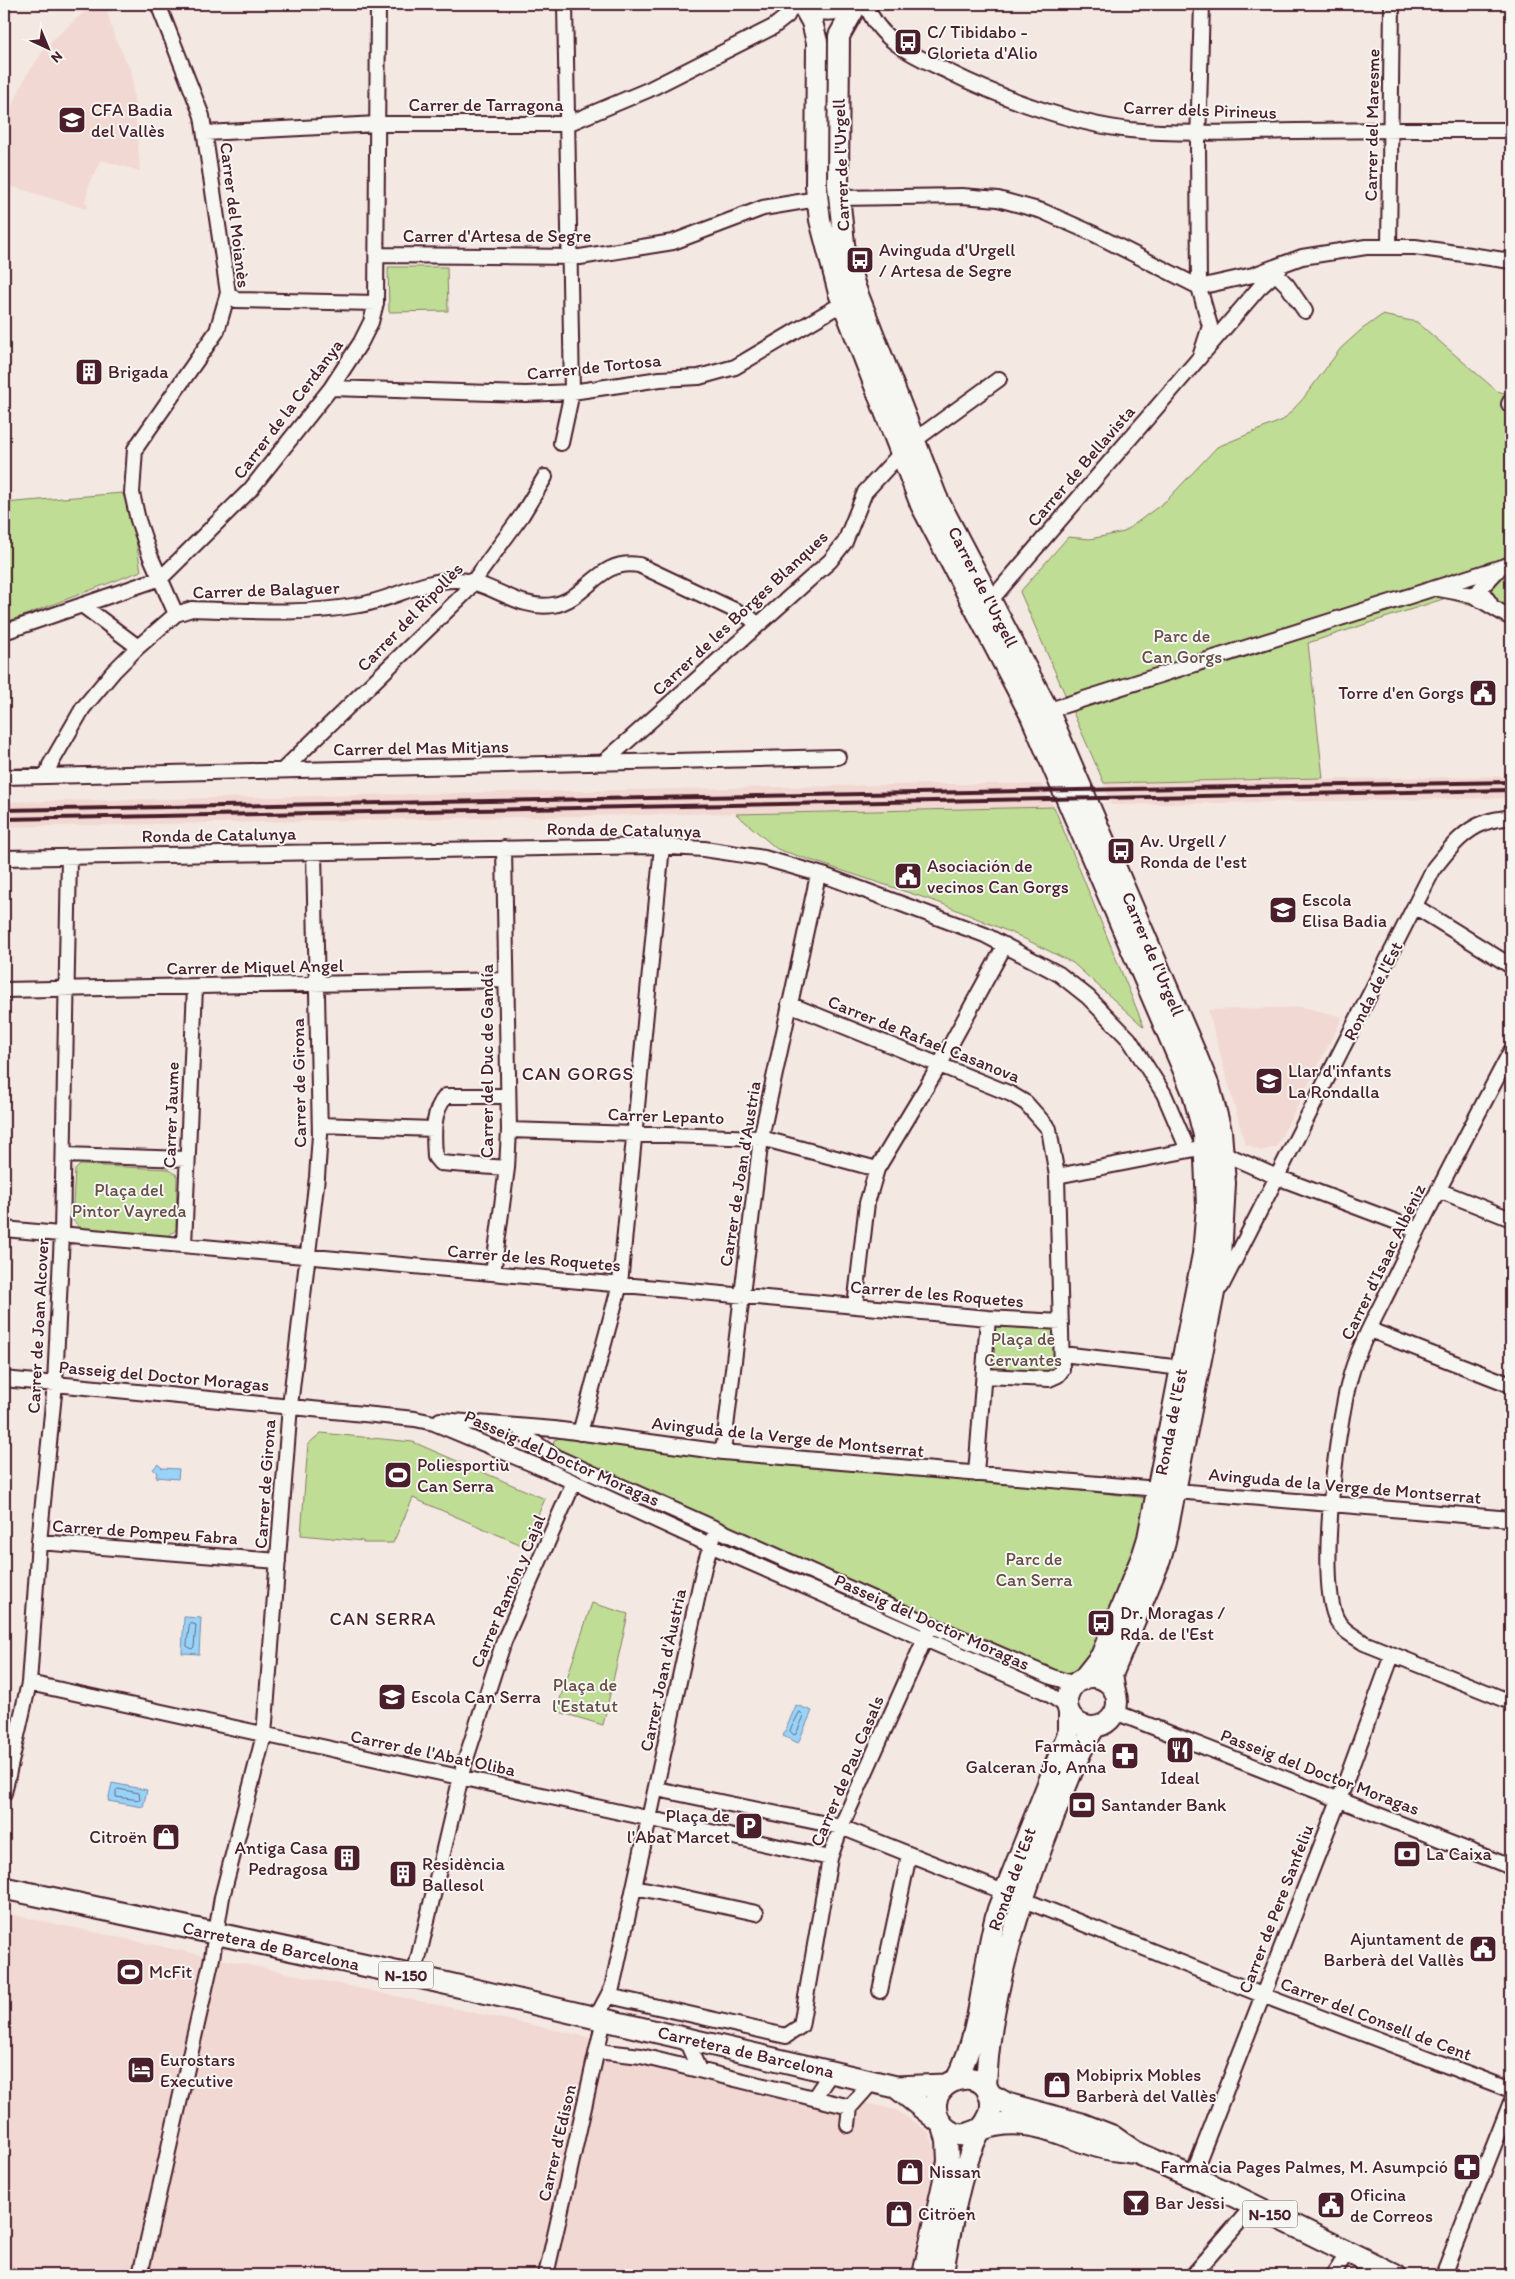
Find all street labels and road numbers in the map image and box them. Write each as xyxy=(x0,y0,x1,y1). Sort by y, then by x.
street label: Carrer del Maresme xyxy=(1360,48,1384,202)
street label: Carrer de Tarragona xyxy=(408,94,564,116)
street label: Carrer dels Pirineus xyxy=(1123,96,1277,124)
street label: Carrer de l'Urgell xyxy=(828,98,854,232)
street label: Carrer del Moianès xyxy=(215,141,255,289)
street label: Carrer d'Artesa de Segre xyxy=(403,225,591,247)
street label: Carrer de la Cerdanya xyxy=(228,334,348,483)
street label: Carrer de Tortosa xyxy=(526,349,663,385)
street label: Carrer de Bellavista xyxy=(1022,400,1140,531)
street label: Carrer de l'Urgell xyxy=(943,523,1023,651)
street label: Carrer de les Borges Blanques xyxy=(648,526,832,700)
street label: Carrer del Ripollès xyxy=(352,558,468,676)
street label: Carrer de Balaguer xyxy=(192,576,341,604)
street label: Carrer del Mas Mitjans xyxy=(333,735,509,761)
street label: Ronda de Catalunya xyxy=(546,818,702,842)
street label: Ronda de Catalunya xyxy=(141,823,297,847)
street label: Carrer de l'Urgell xyxy=(1117,889,1189,1019)
street label: Ronda de l'Est xyxy=(1339,938,1408,1044)
street label: Carrer de Miquel Angel xyxy=(166,954,344,980)
street label: Carrer del Duc de Gandía xyxy=(476,963,498,1158)
street label: Carrer de Rafael Casanova xyxy=(825,990,1024,1088)
street label: Carrer de Girona xyxy=(287,1017,311,1148)
street label: Carrer Jaume xyxy=(158,1061,184,1169)
street label: Carrer de Joan d'Austria xyxy=(714,1080,766,1268)
street label: Carrer Lepanto xyxy=(607,1103,725,1129)
street label: Carrer d'Isaac Albéniz xyxy=(1336,1180,1431,1344)
street label: Carrer de Joan Alcover xyxy=(22,1237,54,1414)
street label: Carrer de les Roquetes xyxy=(446,1239,622,1277)
street label: Carrer de les Roquetes xyxy=(849,1275,1025,1313)
street label: Passeig del Doctor Moragas xyxy=(58,1356,270,1396)
street label: Ronda de l'Est xyxy=(1150,1366,1192,1477)
street label: Passeig del Doctor Moragas xyxy=(461,1405,663,1511)
street label: Avinguda de la Verge de Montserrat xyxy=(651,1412,925,1462)
street label: Carrer de Girona xyxy=(249,1418,281,1550)
street label: Avinguda de la Verge de Montserrat xyxy=(1208,1463,1482,1509)
street label: Carrer Ramón y Cajal xyxy=(466,1511,550,1671)
street label: Carrer de Pompeu Fabra xyxy=(52,1515,239,1549)
street label: Passeig del Doctor Moragas xyxy=(831,1569,1033,1675)
street label: Carrer Joan d'Àustria xyxy=(635,1586,691,1754)
street label: Carrer de Pau Casals xyxy=(805,1692,889,1850)
street label: Passeig del Doctor Moragas xyxy=(1217,1724,1423,1820)
street label: Carrer de l'Abat Oliba xyxy=(348,1725,518,1781)
street label: Carrer de Pere Sanfeliu xyxy=(1234,1821,1318,1997)
street label: Ronda de l'Est xyxy=(983,1824,1041,1934)
street label: Carretera de Barcelona xyxy=(180,1916,362,1976)
road number: N-150 xyxy=(378,1962,434,1988)
street label: Carrer del Consell de Cent xyxy=(1277,1972,1475,2066)
street label: Carretera de Barcelona xyxy=(656,2021,837,2083)
street label: Carrer d'Edison xyxy=(533,2082,581,2204)
road number: N-150 xyxy=(1242,2200,1298,2228)

